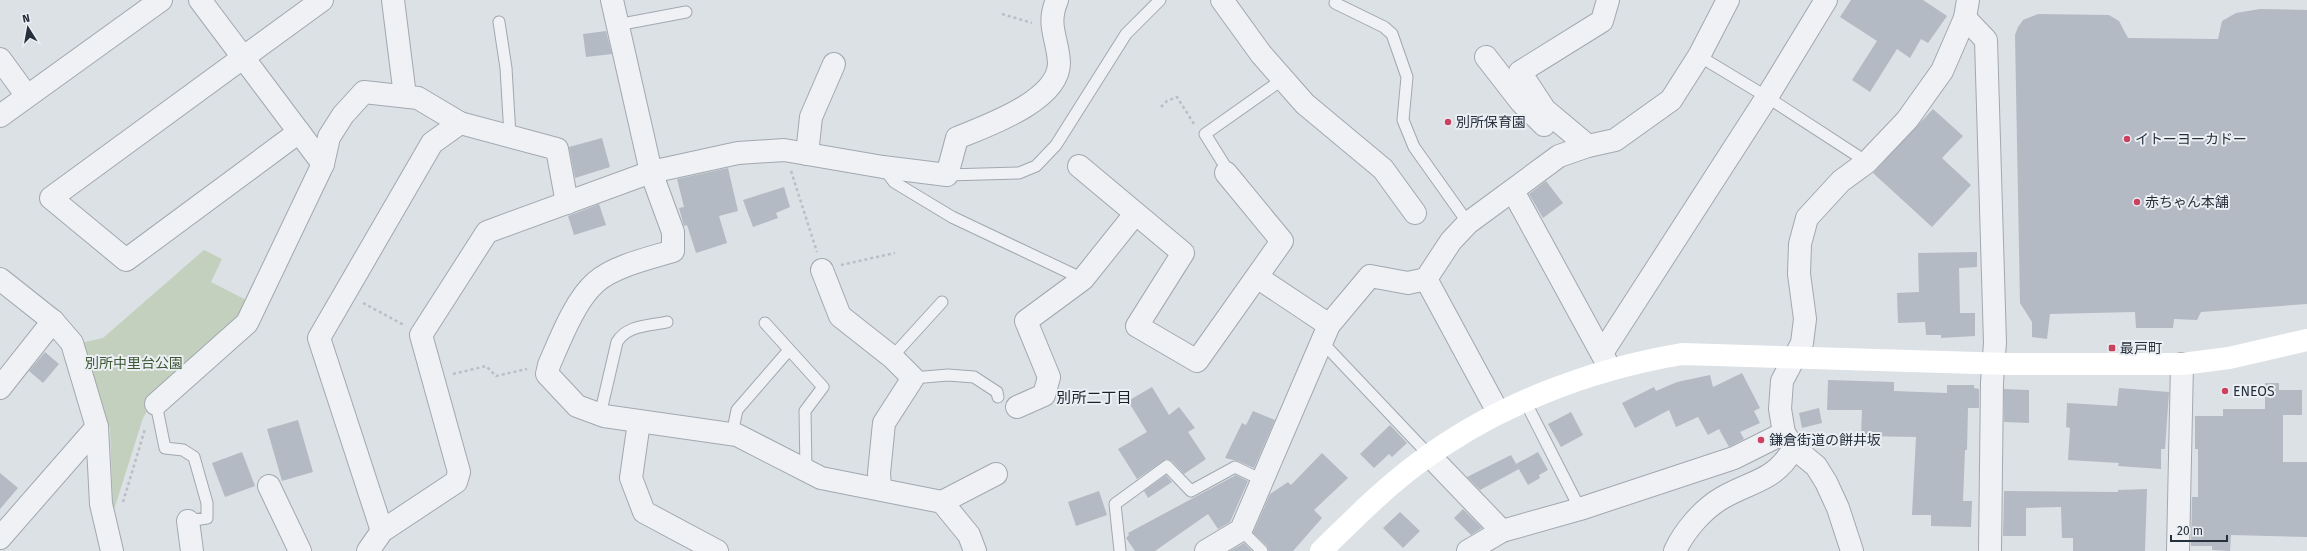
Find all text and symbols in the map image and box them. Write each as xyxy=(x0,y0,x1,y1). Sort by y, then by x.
north arrow xyxy=(8,8,48,48)
text: N xyxy=(21,12,31,26)
place label: 別所保育園 xyxy=(1456,114,1526,131)
marker: 別所保育園 xyxy=(1443,117,1453,127)
place label: イトーヨーカドー xyxy=(2135,131,2247,148)
marker: イトーヨーカドー xyxy=(2122,134,2132,144)
place label: 赤ちゃん本舗 xyxy=(2145,194,2229,211)
marker: 赤ちゃん本舗 xyxy=(2132,197,2142,207)
place label: 最戸町 xyxy=(2120,340,2162,357)
marker: 最戸町 xyxy=(2107,343,2117,353)
park label: 別所中里台公園 xyxy=(85,355,183,372)
place label: ENEOS xyxy=(2233,383,2275,400)
marker: ENEOS xyxy=(2220,386,2230,396)
district label: 別所二丁目 xyxy=(1056,389,1132,407)
place label: 鎌倉街道の餅井坂 xyxy=(1769,432,1881,449)
marker: 鎌倉街道の餅井坂 xyxy=(1756,435,1766,445)
scale bar xyxy=(2171,517,2227,543)
text: 20 m xyxy=(2177,524,2203,538)

